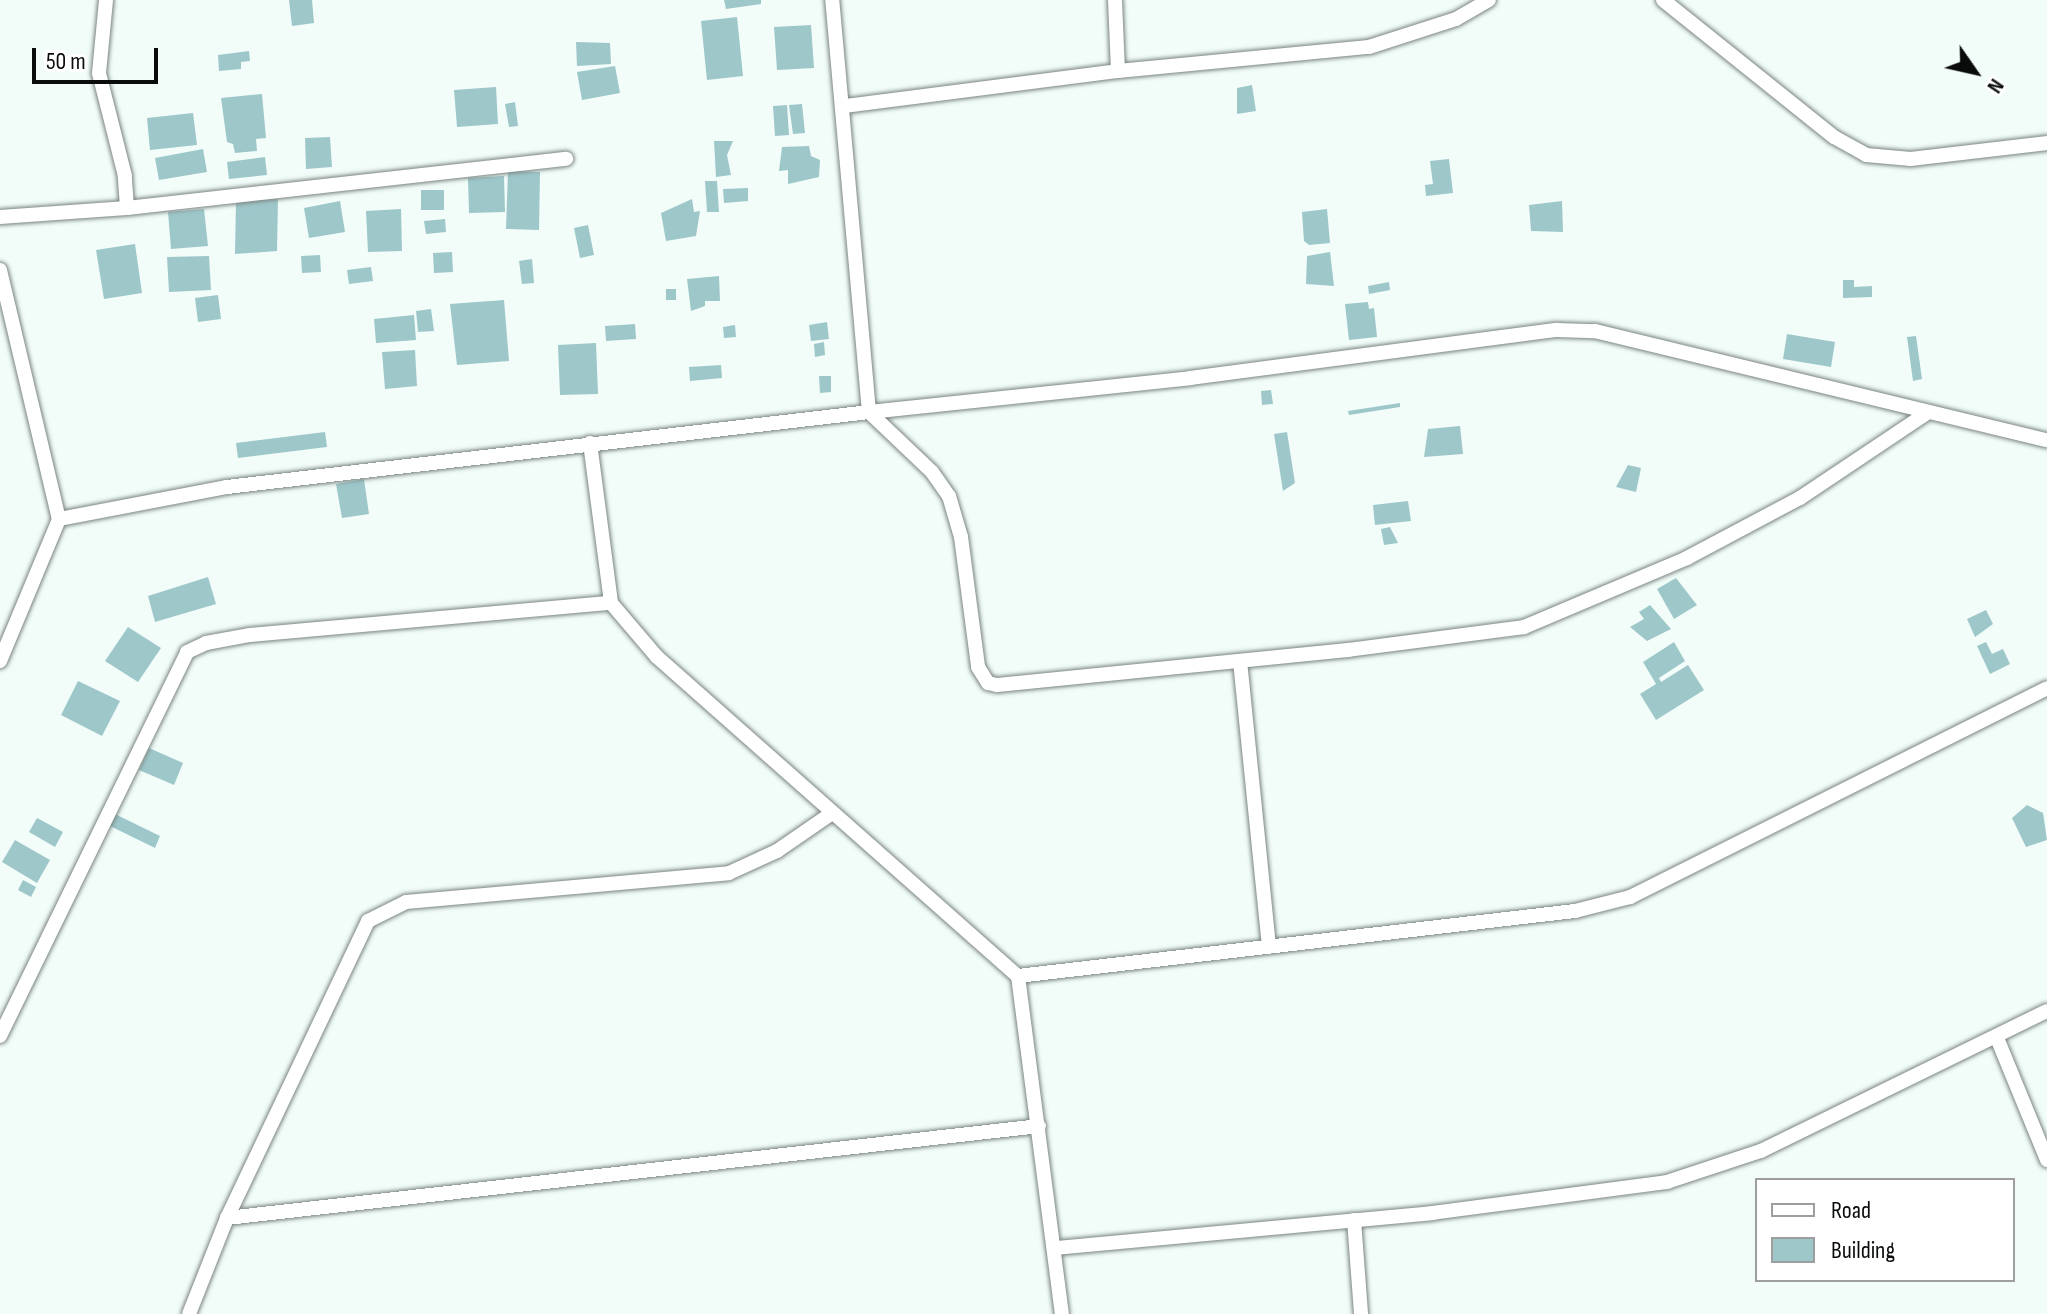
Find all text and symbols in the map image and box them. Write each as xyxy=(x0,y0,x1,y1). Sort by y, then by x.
scale bar xyxy=(36,32,162,82)
north arrow xyxy=(1935,32,2015,112)
text: 50 m xyxy=(46,47,86,76)
text: N xyxy=(1981,73,2010,98)
legend xyxy=(1755,1178,2015,1282)
text: Road xyxy=(1831,1196,1871,1225)
text: Building xyxy=(1831,1236,1895,1265)

